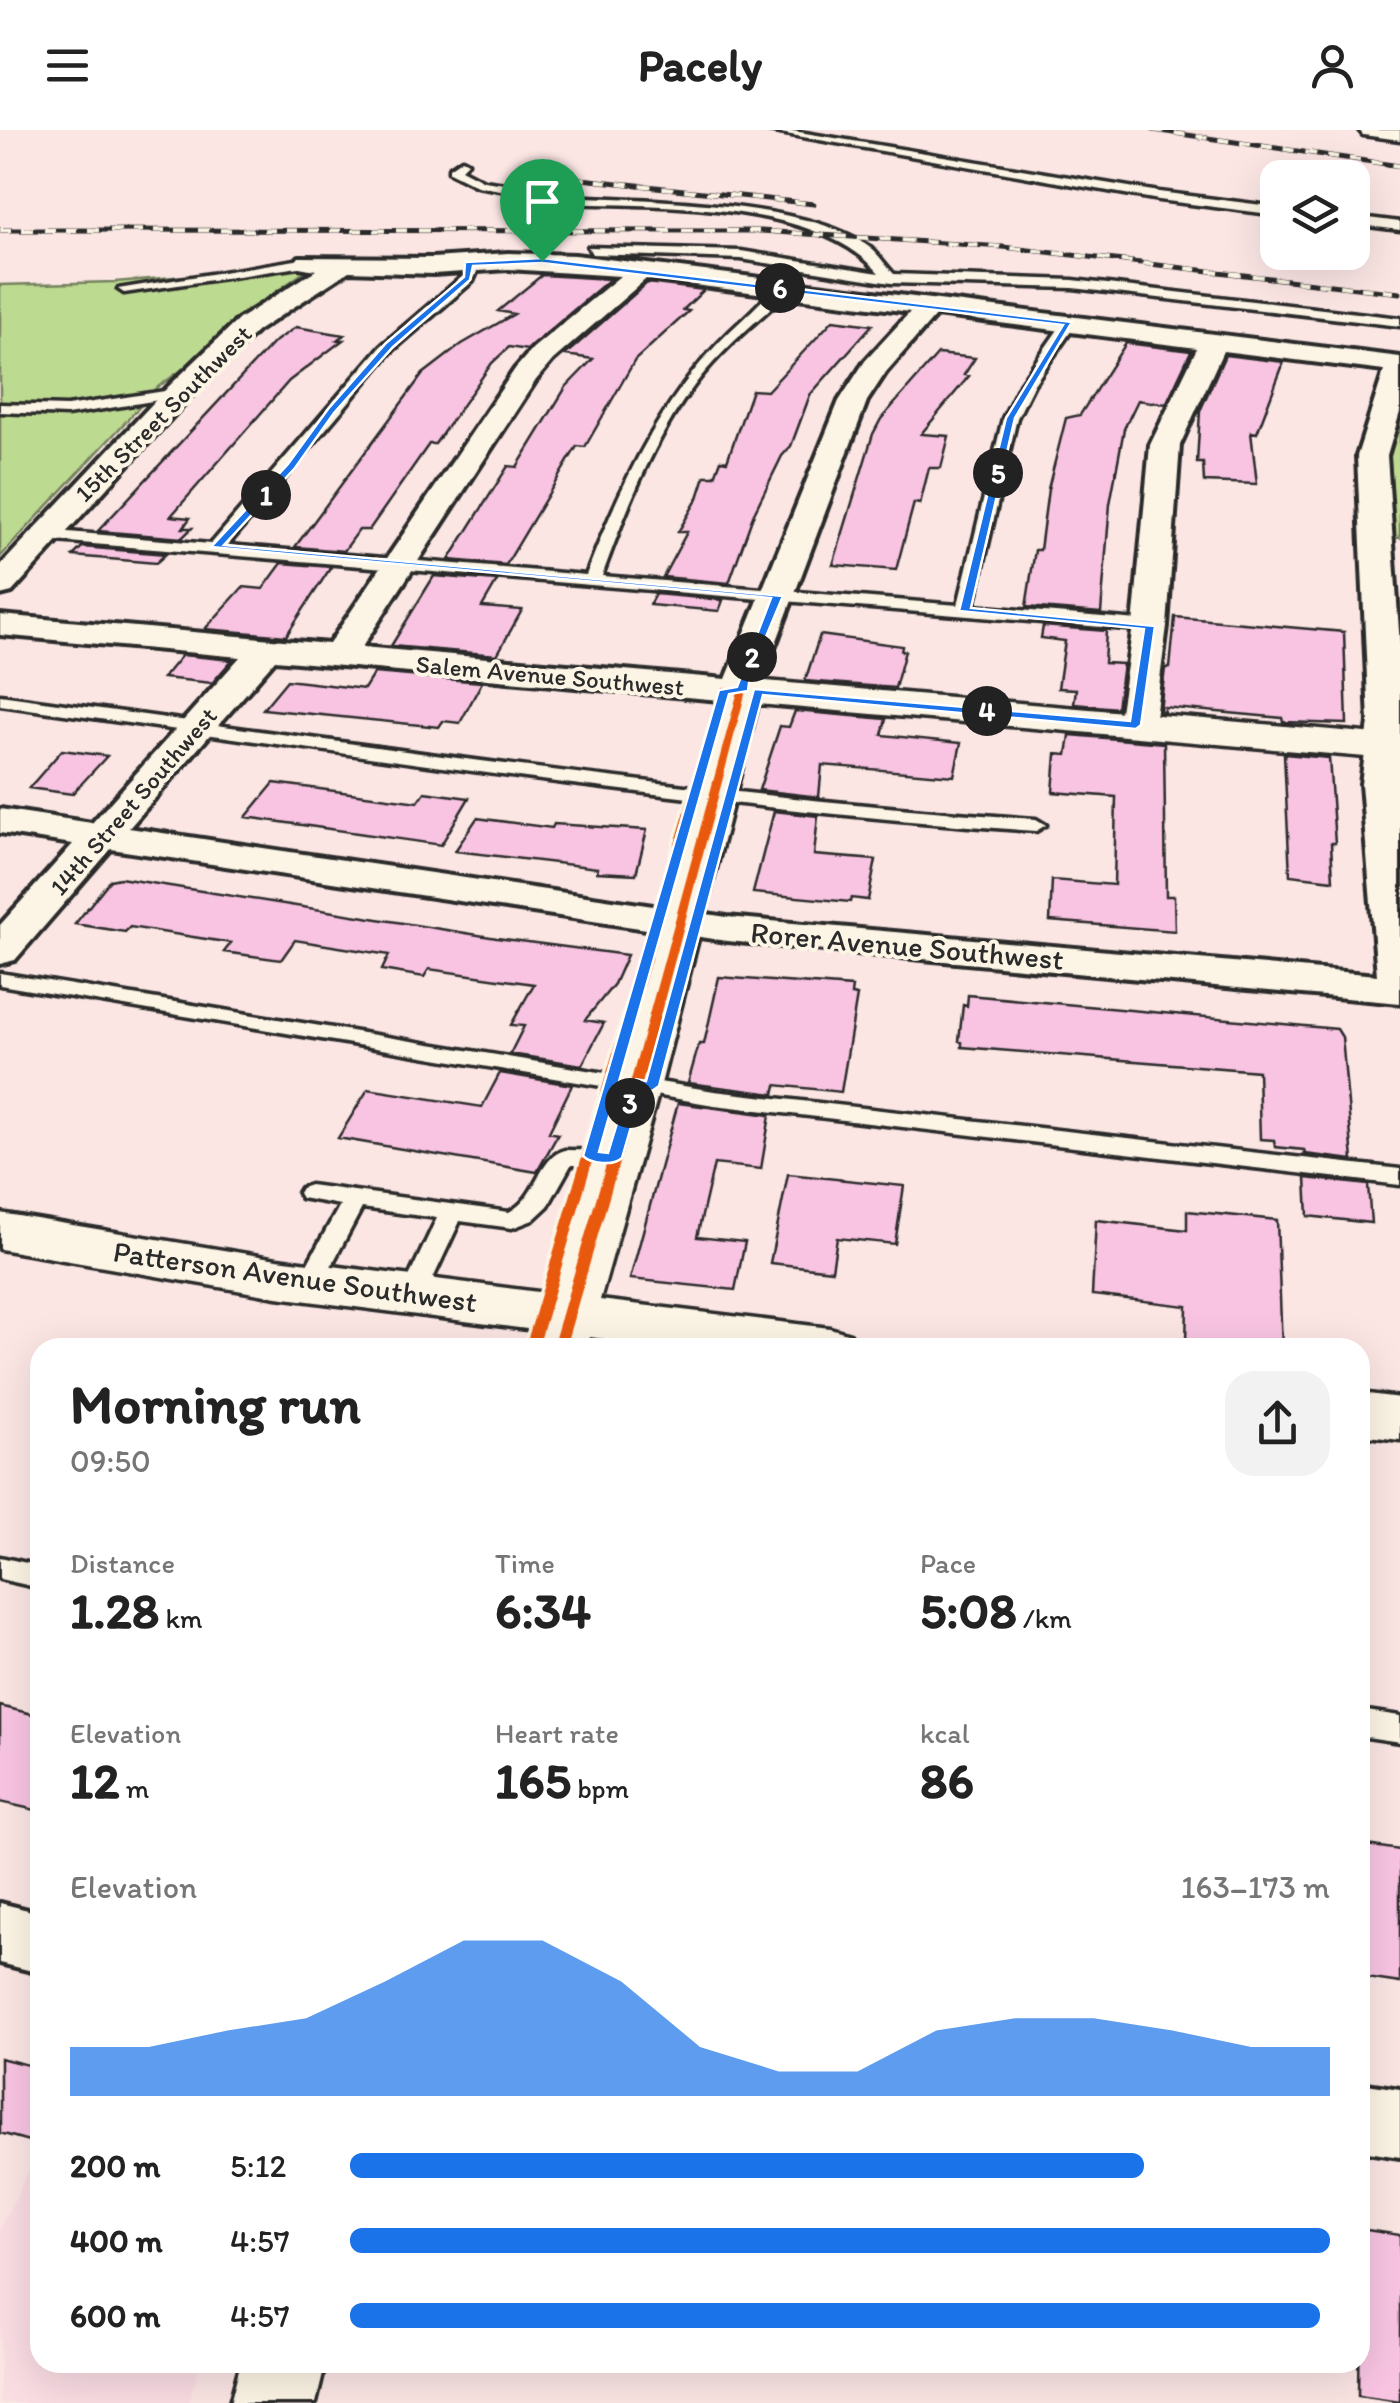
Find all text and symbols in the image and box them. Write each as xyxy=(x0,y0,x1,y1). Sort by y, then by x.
icon: menu xyxy=(40,38,95,93)
text: Pacely xyxy=(638,38,762,92)
icon: person xyxy=(1305,38,1360,93)
pin xyxy=(500,159,585,262)
map controls xyxy=(1260,160,1370,270)
button: layers xyxy=(1260,160,1370,270)
icon: arrive xyxy=(515,174,570,229)
pin: 6 xyxy=(755,263,805,313)
text: 6 xyxy=(773,271,787,305)
street label: 15th Street Southwest xyxy=(68,318,258,508)
pin: 5 xyxy=(973,448,1023,498)
text: 5 xyxy=(991,456,1005,490)
pin: 1 xyxy=(241,470,291,520)
text: 1 xyxy=(260,478,273,512)
pin: 2 xyxy=(727,632,777,682)
text: 2 xyxy=(745,640,759,674)
street label: Salem Avenue Southwest xyxy=(415,648,685,702)
pin: 4 xyxy=(962,686,1012,736)
text: 4 xyxy=(979,694,995,728)
street label: 14th Street Southwest xyxy=(43,701,223,901)
street label: Rorer Avenue Southwest xyxy=(749,913,1065,978)
pin: 3 xyxy=(605,1078,655,1128)
text: 3 xyxy=(622,1086,638,1120)
street label: Patterson Avenue Southwest xyxy=(111,1233,479,1320)
text: Morning run xyxy=(70,1371,361,1437)
button: share xyxy=(1225,1371,1330,1476)
text: 09:50 xyxy=(70,1442,151,1480)
text: Distance xyxy=(70,1546,175,1580)
text: Time xyxy=(495,1546,555,1580)
text: Pace xyxy=(920,1546,976,1580)
text: 1.28 xyxy=(70,1580,159,1641)
text: 6:34 xyxy=(495,1580,591,1641)
text: 5:08 xyxy=(920,1580,1017,1641)
text: km xyxy=(159,1601,203,1635)
text: /km xyxy=(1017,1601,1072,1635)
text: Elevation xyxy=(70,1716,181,1750)
text: Heart rate xyxy=(495,1716,619,1750)
text: kcal xyxy=(920,1716,970,1750)
text: 12 xyxy=(70,1750,120,1811)
text: 165 xyxy=(495,1750,571,1811)
text: 86 xyxy=(920,1750,974,1811)
text: m xyxy=(120,1771,149,1805)
text: bpm xyxy=(571,1771,629,1805)
text: Elevation xyxy=(70,1868,197,1906)
text: 163–173 m xyxy=(1181,1868,1330,1906)
text: 200 m xyxy=(70,2147,160,2185)
text: 5:12 xyxy=(230,2147,286,2185)
text: 400 m xyxy=(70,2222,163,2260)
text: 4:57 xyxy=(230,2222,290,2260)
text: 600 m xyxy=(70,2297,160,2335)
text: 4:57 xyxy=(230,2297,290,2335)

